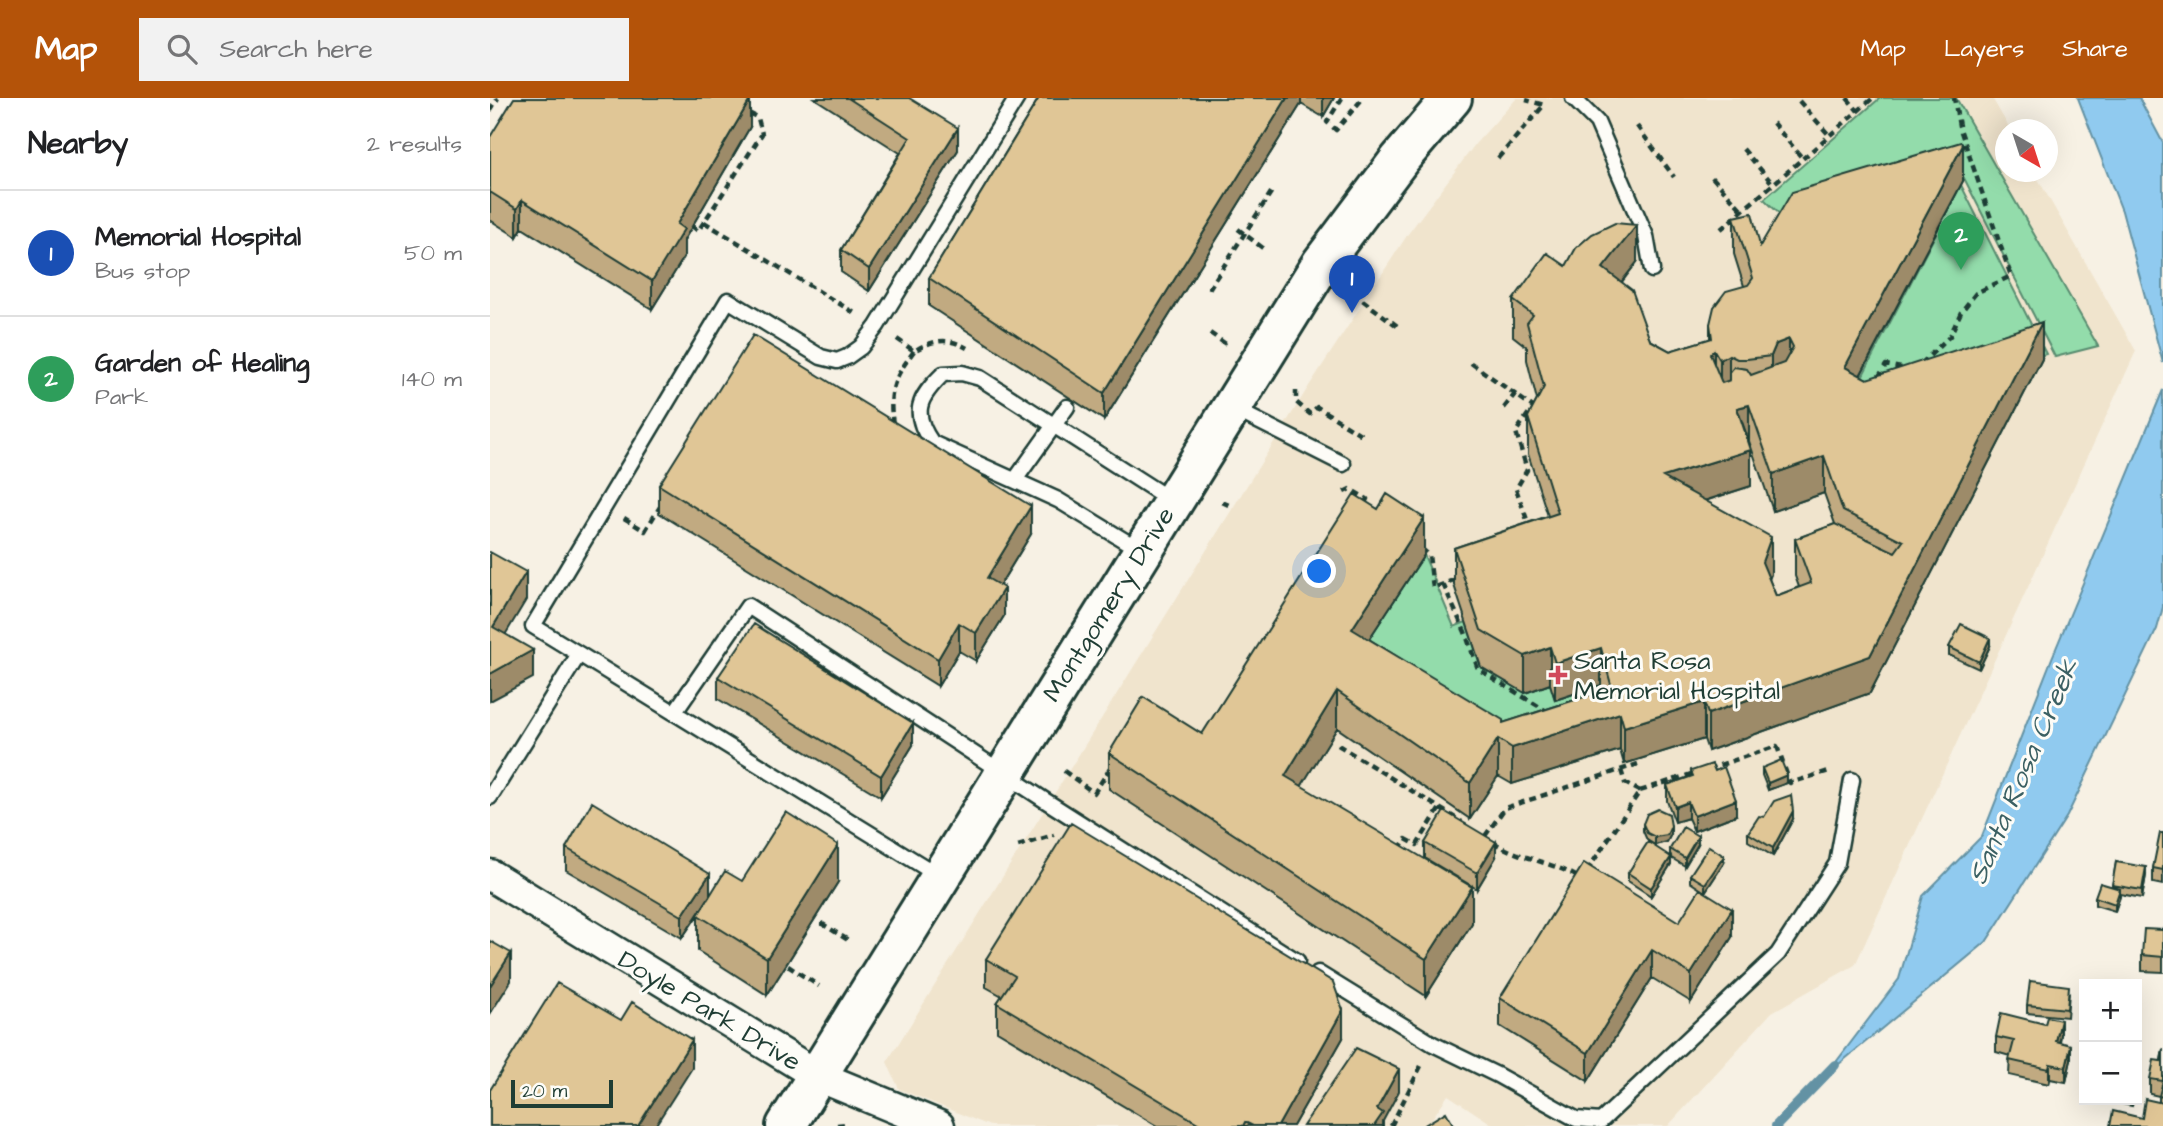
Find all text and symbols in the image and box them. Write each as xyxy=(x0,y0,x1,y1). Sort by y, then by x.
search box xyxy=(139,18,629,81)
text: Map xyxy=(35,26,97,72)
icon: search xyxy=(163,30,201,68)
text: Search here xyxy=(219,31,373,67)
text: Map xyxy=(1861,32,1906,66)
text: Layers xyxy=(1944,32,2024,66)
text: Share xyxy=(2062,32,2128,66)
north arrow xyxy=(1995,119,2058,182)
text: Nearby xyxy=(28,123,128,165)
text: 2 results xyxy=(367,128,462,160)
pin: 2 xyxy=(1938,212,1984,270)
text: Memorial Hospital xyxy=(95,219,301,255)
text: 1 xyxy=(50,237,52,269)
text: 50 m xyxy=(404,237,462,269)
text: Bus stop xyxy=(95,255,190,287)
pin: 1 xyxy=(1329,255,1375,313)
text: Garden of Healing xyxy=(95,345,309,381)
text: 2 xyxy=(44,363,58,395)
text: 140 m xyxy=(402,363,462,395)
text: Park xyxy=(95,381,148,413)
street label: Montgomery Drive xyxy=(1034,500,1185,710)
your location xyxy=(1302,554,1336,588)
place label: Santa Rosa Memorial Hospital xyxy=(1574,643,1780,709)
water label: Santa Rosa Creek xyxy=(1958,652,2089,890)
marker: Santa Rosa Memorial Hospital xyxy=(1548,665,1568,685)
street label: Doyle Park Drive xyxy=(610,942,808,1081)
map controls xyxy=(2079,979,2142,1105)
button: + xyxy=(2079,979,2142,1042)
button: − xyxy=(2079,1042,2142,1105)
scale bar xyxy=(511,1077,612,1109)
text: 20 m xyxy=(522,1078,567,1105)

